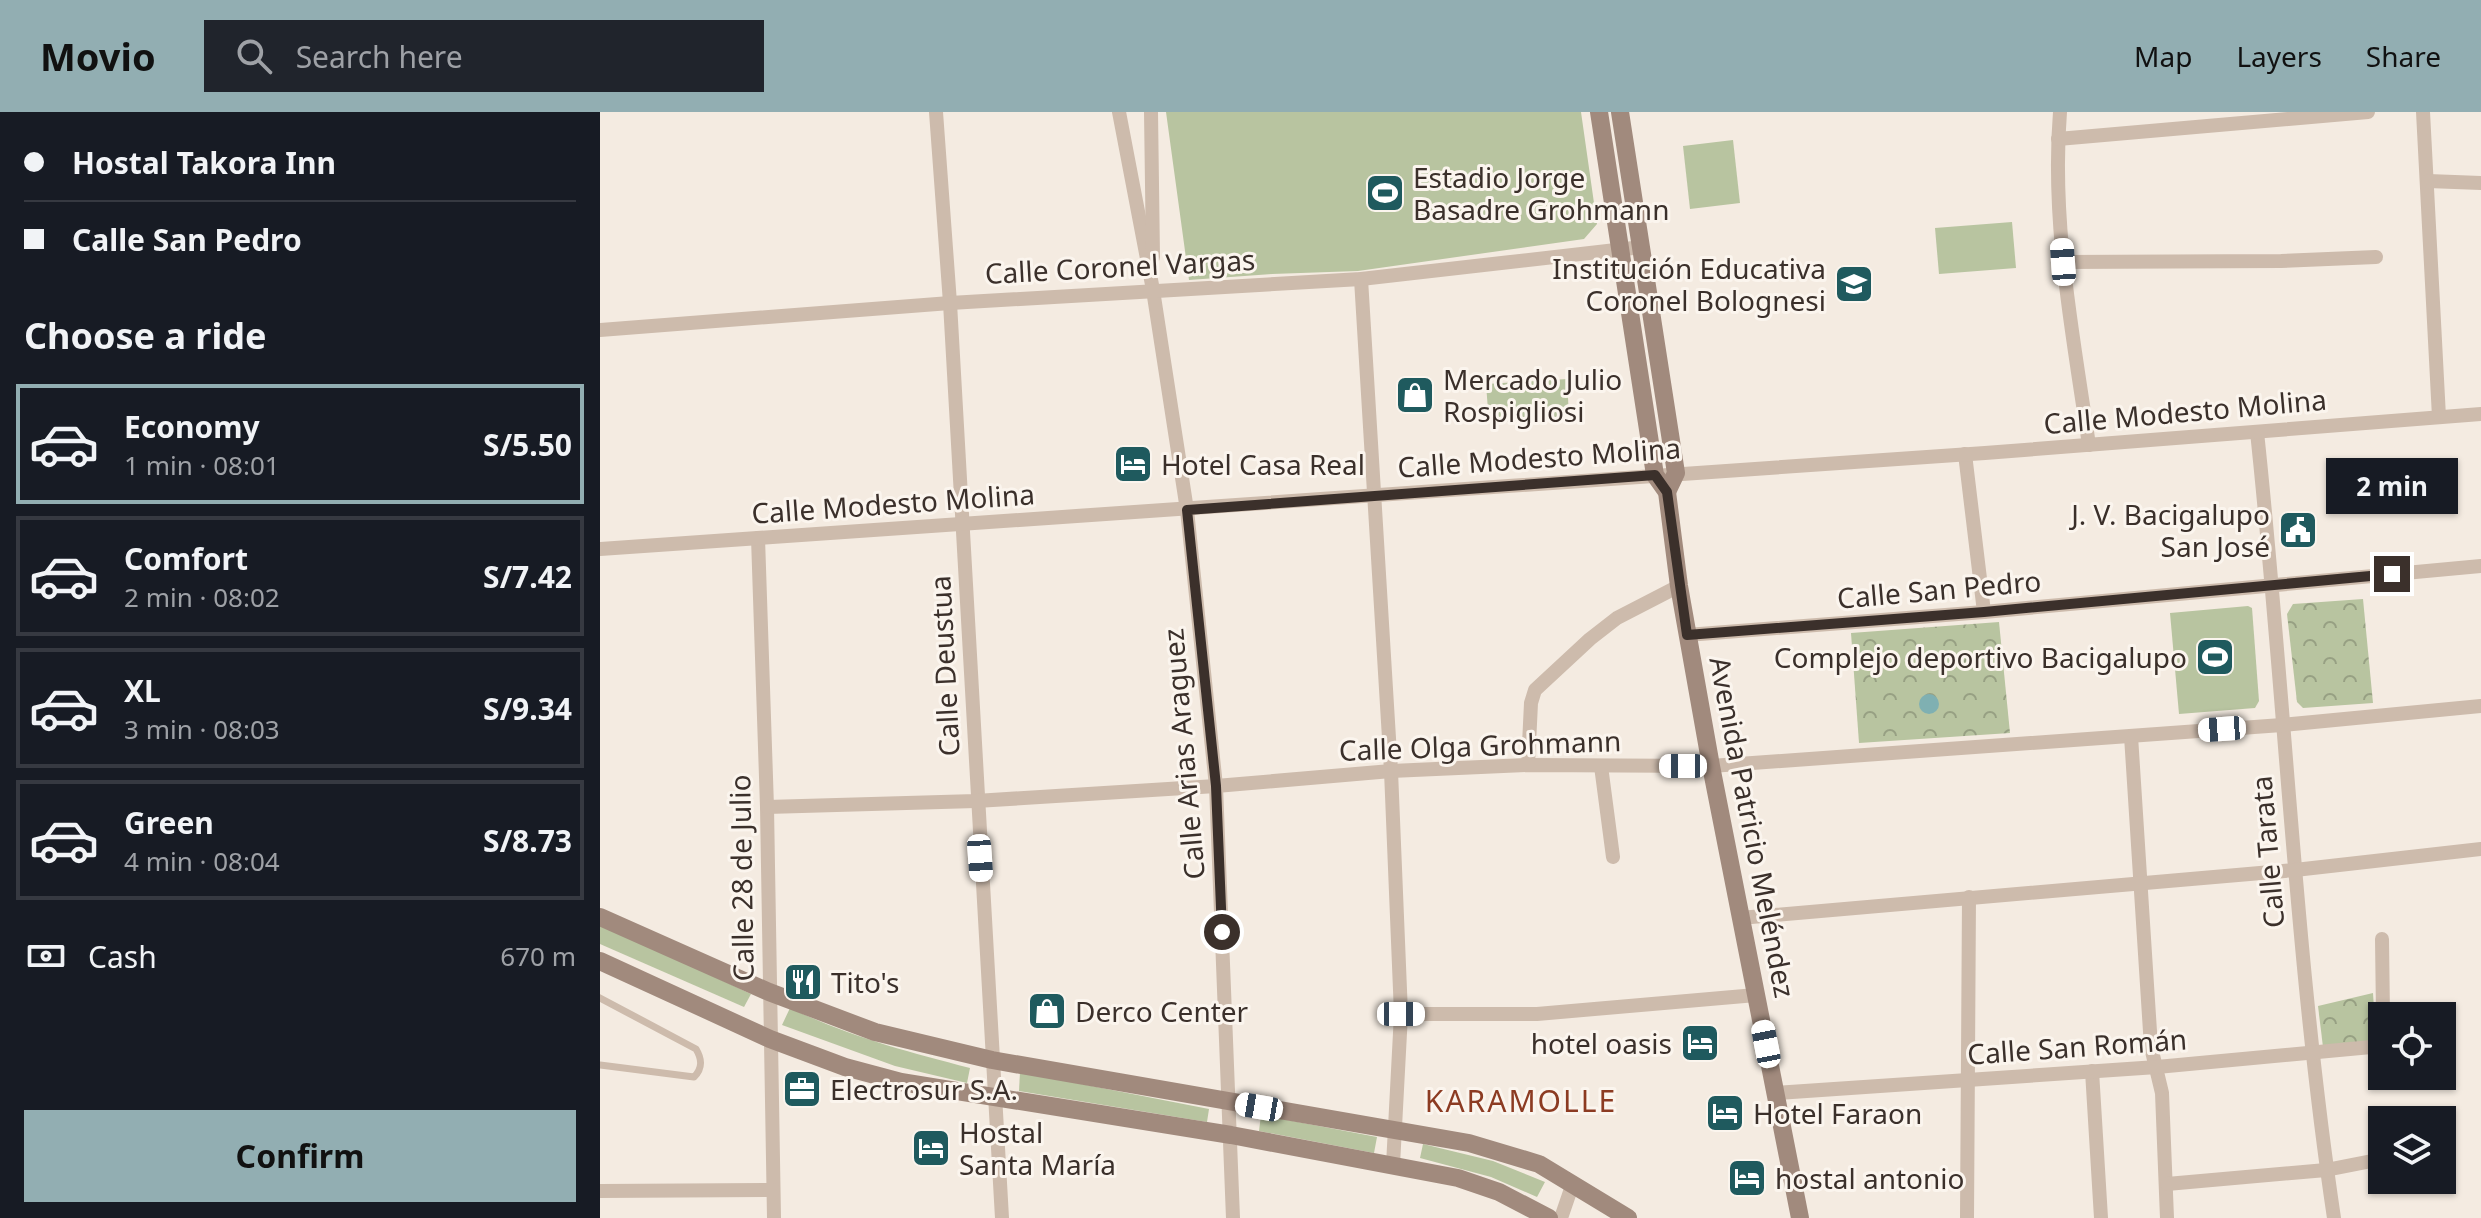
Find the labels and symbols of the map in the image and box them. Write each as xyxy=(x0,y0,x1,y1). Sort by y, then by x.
place label: Estadio Jorge Basadre Grohmann xyxy=(1413,158,1669,228)
sports icon: Estadio Jorge Basadre Grohmann xyxy=(1364,172,1406,214)
car xyxy=(2049,237,2077,287)
street label: Calle Coronel Vargas xyxy=(984,240,1256,292)
place label: Institución Educativa Coronel Bolognesi xyxy=(1552,249,1826,319)
school or university icon: Institución Educativa Coronel Bolognesi xyxy=(1833,263,1875,305)
place label: Mercado Julio Rospigliosi xyxy=(1443,360,1622,430)
shop icon: Mercado Julio Rospigliosi xyxy=(1394,374,1436,416)
street label: Calle Modesto Molina xyxy=(2042,380,2328,442)
street label: Calle Modesto Molina xyxy=(1396,428,1682,486)
hotel icon: Hotel Casa Real xyxy=(1112,443,1154,485)
place label: Hotel Casa Real xyxy=(1161,445,1365,483)
callout: 2 min xyxy=(2326,458,2458,514)
street label: Calle Modesto Molina xyxy=(750,474,1036,532)
place label: J. V. Bacigalupo San José xyxy=(2068,495,2270,565)
public building icon: J. V. Bacigalupo San José xyxy=(2277,509,2319,551)
route end xyxy=(2374,556,2410,592)
street label: Calle San Pedro xyxy=(1835,561,2043,617)
street label: Calle Deustua xyxy=(920,575,968,757)
street label: Calle Arias Araguez xyxy=(1153,627,1213,881)
sports icon: Complejo deportivo Bacigalupo xyxy=(2194,636,2236,678)
place label: Complejo deportivo Bacigalupo xyxy=(1774,638,2187,676)
street label: Avenida Patricio Meléndez xyxy=(1701,653,1805,1001)
car xyxy=(2197,715,2247,743)
street label: Calle Olga Grohmann xyxy=(1338,721,1622,769)
car xyxy=(1659,754,1707,778)
street label: Calle 28 de Julio xyxy=(720,774,762,982)
street label: Calle Tarata xyxy=(2241,774,2293,930)
car xyxy=(966,833,994,883)
route start xyxy=(1204,914,1240,950)
restaurant icon: Tito's xyxy=(782,961,824,1003)
place label: Tito's xyxy=(831,963,899,1001)
shop icon: Derco Center xyxy=(1026,990,1068,1032)
place label: Derco Center xyxy=(1075,992,1249,1030)
car xyxy=(1377,1002,1425,1026)
car xyxy=(1750,1018,1782,1070)
street label: Calle San Román xyxy=(1966,1019,2188,1073)
hotel icon: hotel oasis xyxy=(1679,1022,1721,1064)
place label: hotel oasis xyxy=(1531,1024,1672,1062)
office icon: Electrosur S.A. xyxy=(781,1068,823,1110)
place label: Electrosur S.A. xyxy=(830,1070,1018,1108)
district label: KARAMOLLE xyxy=(1425,1080,1617,1121)
car xyxy=(1233,1091,1285,1123)
hotel icon: Hotel Faraon xyxy=(1704,1092,1746,1134)
place label: Hotel Faraon xyxy=(1753,1094,1922,1132)
place label: Hostal Santa María xyxy=(959,1113,1116,1183)
hotel icon: Hostal Santa María xyxy=(910,1127,952,1169)
hotel icon: hostal antonio xyxy=(1726,1157,1768,1199)
place label: hostal antonio xyxy=(1775,1159,1965,1197)

